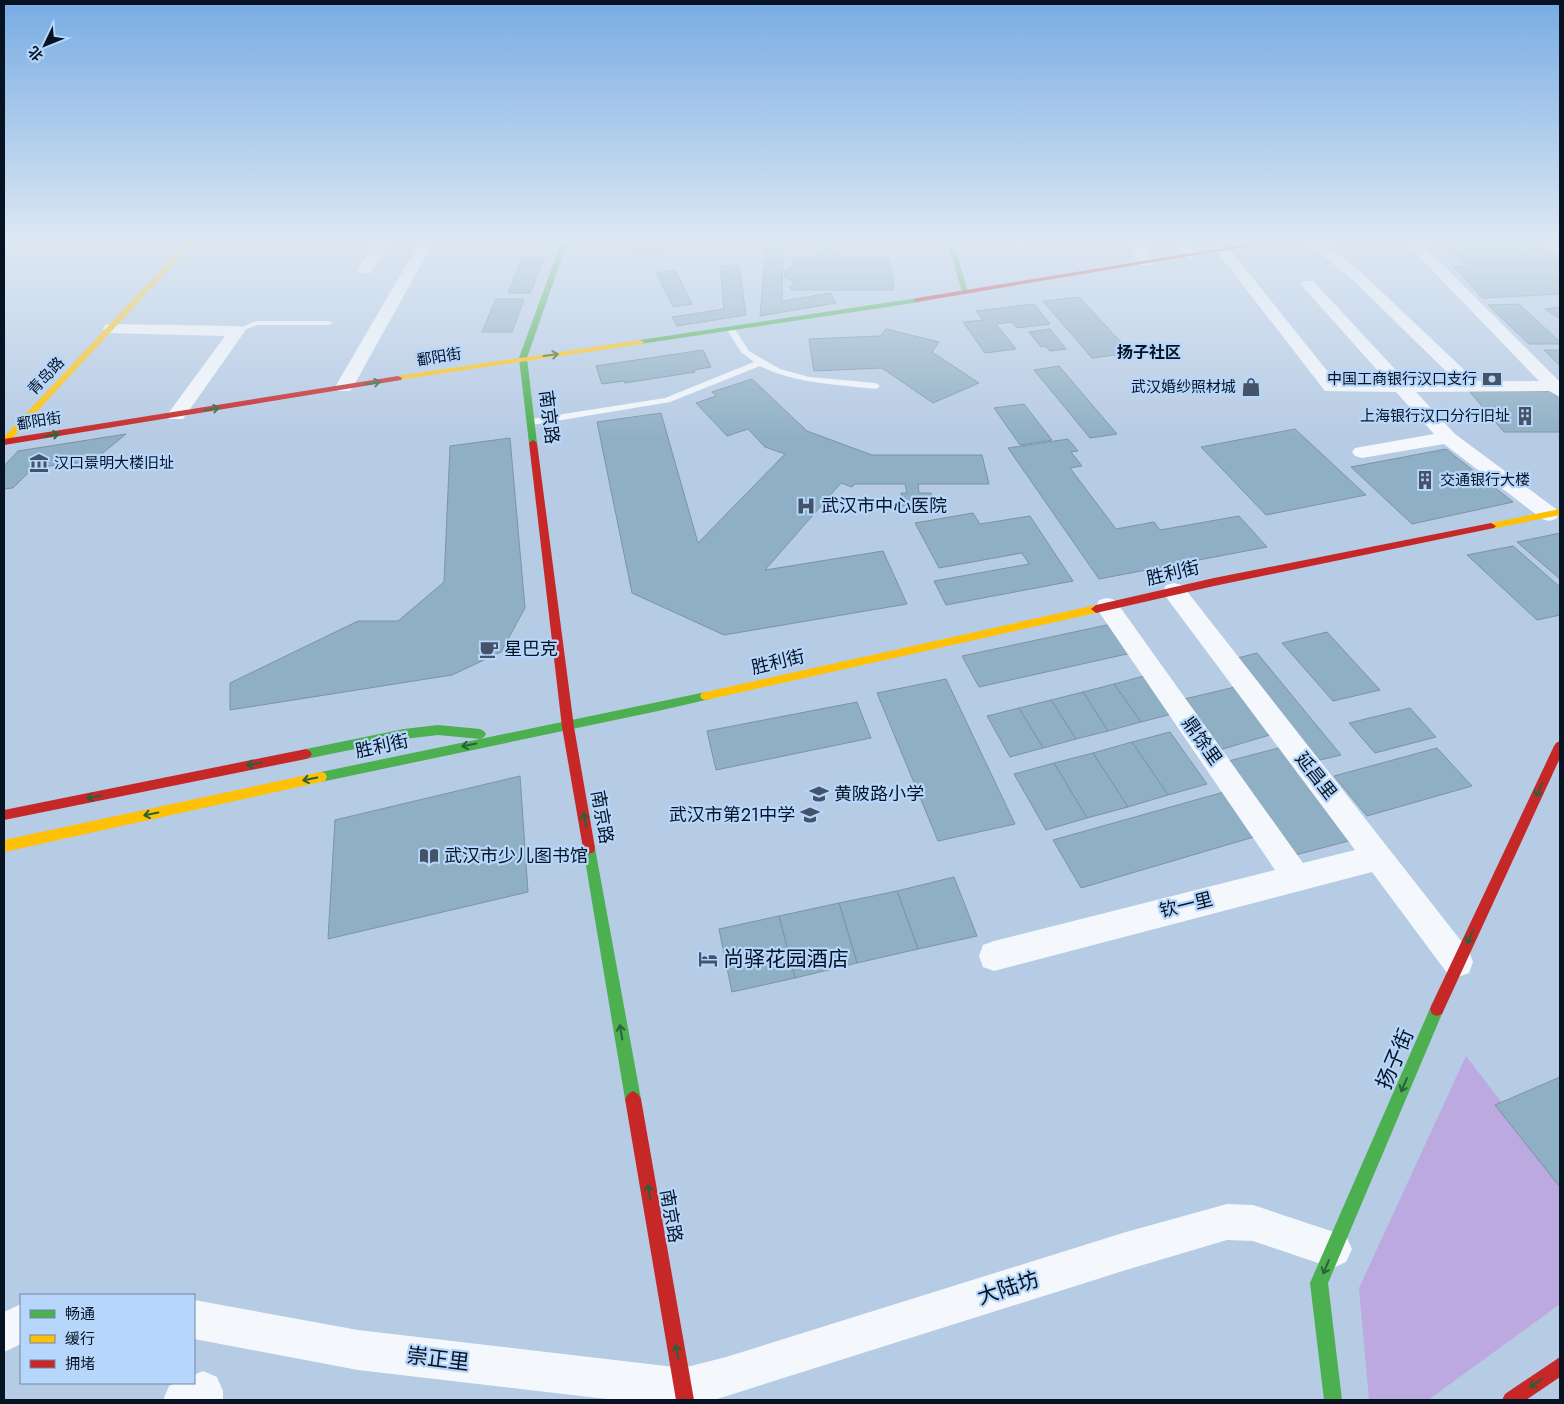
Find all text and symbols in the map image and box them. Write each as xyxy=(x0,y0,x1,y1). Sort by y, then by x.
north arrow xyxy=(20,20,70,70)
text: 北 xyxy=(23,42,48,66)
district label: 扬子社区 xyxy=(1117,341,1181,364)
street label: 鄱阳街 xyxy=(415,343,463,371)
one-way arrow xyxy=(542,350,558,360)
street label: 青岛路 xyxy=(23,352,69,400)
place label: 中国工商银行汉口支行 xyxy=(1327,368,1477,390)
bank icon: 中国工商银行汉口支行 xyxy=(1481,368,1503,390)
place label: 武汉婚纱照材城 xyxy=(1131,376,1236,398)
shop icon: 武汉婚纱照材城 xyxy=(1240,376,1262,398)
one-way arrow xyxy=(364,377,380,387)
street label: 南京路 xyxy=(533,389,565,445)
one-way arrow xyxy=(204,403,220,413)
place label: 上海银行汉口分行旧址 xyxy=(1360,405,1510,427)
building icon: 上海银行汉口分行旧址 xyxy=(1514,405,1536,427)
street label: 鄱阳街 xyxy=(15,407,63,435)
one-way arrow xyxy=(44,429,60,439)
museum icon: 汉口景明大楼旧址 xyxy=(28,452,50,474)
place label: 汉口景明大楼旧址 xyxy=(54,452,174,474)
building icon: 交通银行大楼 xyxy=(1414,469,1436,491)
place label: 交通银行大楼 xyxy=(1440,469,1530,491)
place label: 武汉市中心医院 xyxy=(821,493,947,519)
hospital icon: 武汉市中心医院 xyxy=(795,495,817,517)
street label: 胜利街 xyxy=(1144,554,1202,592)
place label: 星巴克 xyxy=(504,636,558,662)
cafe icon: 星巴克 xyxy=(478,638,500,660)
street label: 胜利街 xyxy=(749,643,807,681)
street label: 鼎馀里 xyxy=(1176,711,1228,771)
street label: 胜利街 xyxy=(353,728,411,764)
one-way arrow xyxy=(461,741,477,750)
street label: 延昌里 xyxy=(1289,747,1343,805)
one-way arrow xyxy=(246,760,262,770)
one-way arrow xyxy=(302,775,318,785)
place label: 黄陂路小学 xyxy=(834,781,924,807)
one-way arrow xyxy=(1534,782,1544,797)
school or university icon: 黄陂路小学 xyxy=(808,783,830,805)
street label: 南京路 xyxy=(585,788,619,846)
one-way arrow xyxy=(87,792,103,802)
place label: 武汉市第21中学 xyxy=(669,802,795,828)
school or university icon: 武汉市第21中学 xyxy=(799,804,821,826)
one-way arrow xyxy=(144,810,160,819)
one-way arrow xyxy=(579,813,589,829)
place label: 武汉市少儿图书馆 xyxy=(444,843,588,869)
library icon: 武汉市少儿图书馆 xyxy=(418,845,440,867)
street label: 钦一里 xyxy=(1157,886,1215,924)
one-way arrow xyxy=(1465,929,1474,944)
place label: 尚驿花园酒店 xyxy=(723,944,849,974)
hotel icon: 尚驿花园酒店 xyxy=(697,948,719,970)
one-way arrow xyxy=(616,1024,626,1040)
street label: 扬子街 xyxy=(1369,1024,1421,1094)
one-way arrow xyxy=(1399,1077,1409,1092)
one-way arrow xyxy=(644,1184,654,1200)
street label: 南京路 xyxy=(654,1187,688,1245)
one-way arrow xyxy=(1320,1259,1330,1274)
street label: 大陆坊 xyxy=(973,1264,1043,1312)
legend xyxy=(20,1294,195,1384)
text: 畅通 xyxy=(65,1303,95,1325)
text: 缓行 xyxy=(65,1328,95,1350)
street label: 崇正里 xyxy=(405,1340,471,1378)
one-way arrow xyxy=(671,1345,681,1361)
text: 拥堵 xyxy=(65,1353,95,1375)
one-way arrow xyxy=(1529,1378,1543,1388)

